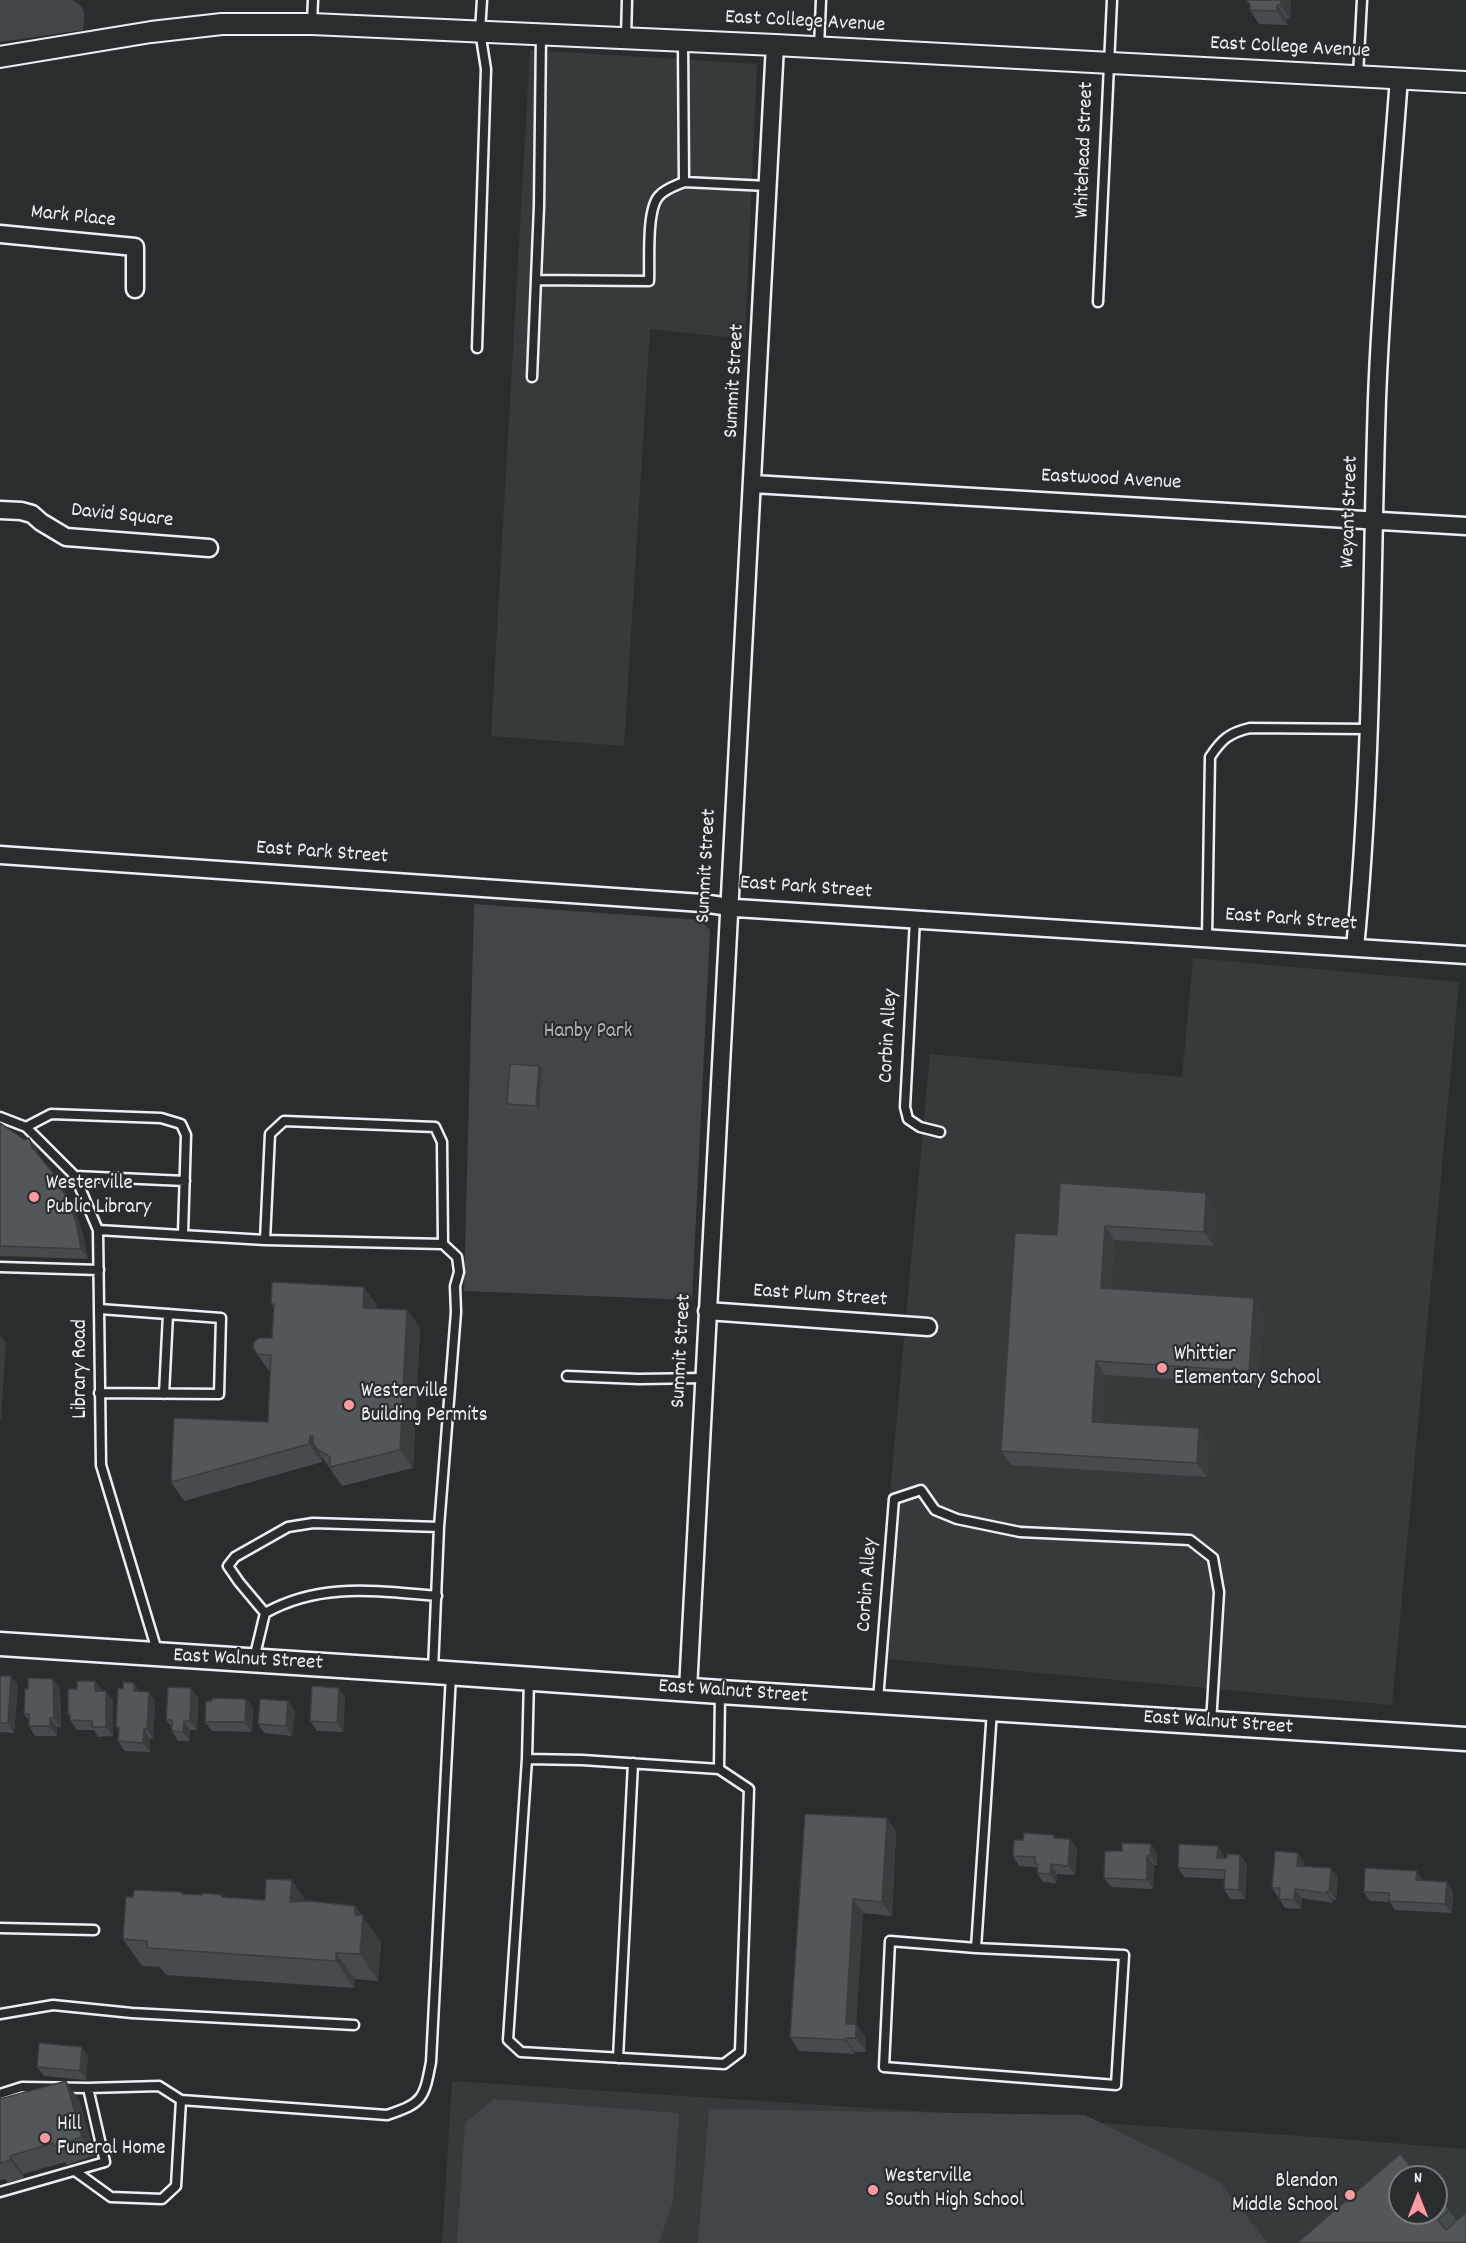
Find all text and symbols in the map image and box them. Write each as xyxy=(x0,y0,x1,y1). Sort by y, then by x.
street label: East College Avenue xyxy=(724,6,886,40)
street label: East College Avenue xyxy=(1209,32,1371,66)
street label: Whitehead Street xyxy=(1071,81,1101,219)
street label: Mark Place xyxy=(29,201,117,235)
street label: Summit Street xyxy=(720,323,752,439)
street label: Weyant Street xyxy=(1336,455,1366,569)
street label: Eastwood Avenue xyxy=(1040,465,1182,497)
street label: David Square xyxy=(70,499,174,535)
street label: Summit Street xyxy=(692,808,724,924)
street label: East Park Street xyxy=(255,837,389,871)
street label: East Park Street xyxy=(739,872,873,906)
street label: East Park Street xyxy=(1224,904,1358,938)
street label: Corbin Alley xyxy=(875,988,905,1084)
park label: Hanby Park xyxy=(544,1020,632,1046)
place label: Westerville Public Library xyxy=(46,1172,151,1222)
marker: Westerville Public Library xyxy=(27,1190,41,1204)
street label: East Plum Street xyxy=(752,1280,888,1314)
street label: Summit Street xyxy=(667,1293,699,1409)
street label: Library Road xyxy=(69,1319,95,1419)
place label: Whittier Elementary School xyxy=(1174,1343,1321,1393)
marker: Whittier Elementary School xyxy=(1155,1361,1169,1375)
place label: Westerville Building Permits xyxy=(361,1380,488,1430)
marker: Westerville Building Permits xyxy=(342,1398,356,1412)
street label: Corbin Alley xyxy=(853,1537,885,1633)
street label: East Walnut Street xyxy=(172,1644,324,1678)
street label: East Walnut Street xyxy=(657,1675,809,1711)
street label: East Walnut Street xyxy=(1142,1706,1294,1742)
place label: Hill Funeral Home xyxy=(57,2113,166,2163)
marker: Hill Funeral Home xyxy=(38,2131,52,2145)
place label: Westerville South High School xyxy=(885,2165,1024,2215)
north arrow xyxy=(1388,2165,1448,2225)
text: N xyxy=(1414,2167,1422,2190)
place label: Blendon Middle School xyxy=(1232,2170,1338,2220)
marker: Westerville South High School xyxy=(866,2183,880,2197)
marker: Blendon Middle School xyxy=(1343,2188,1357,2202)

